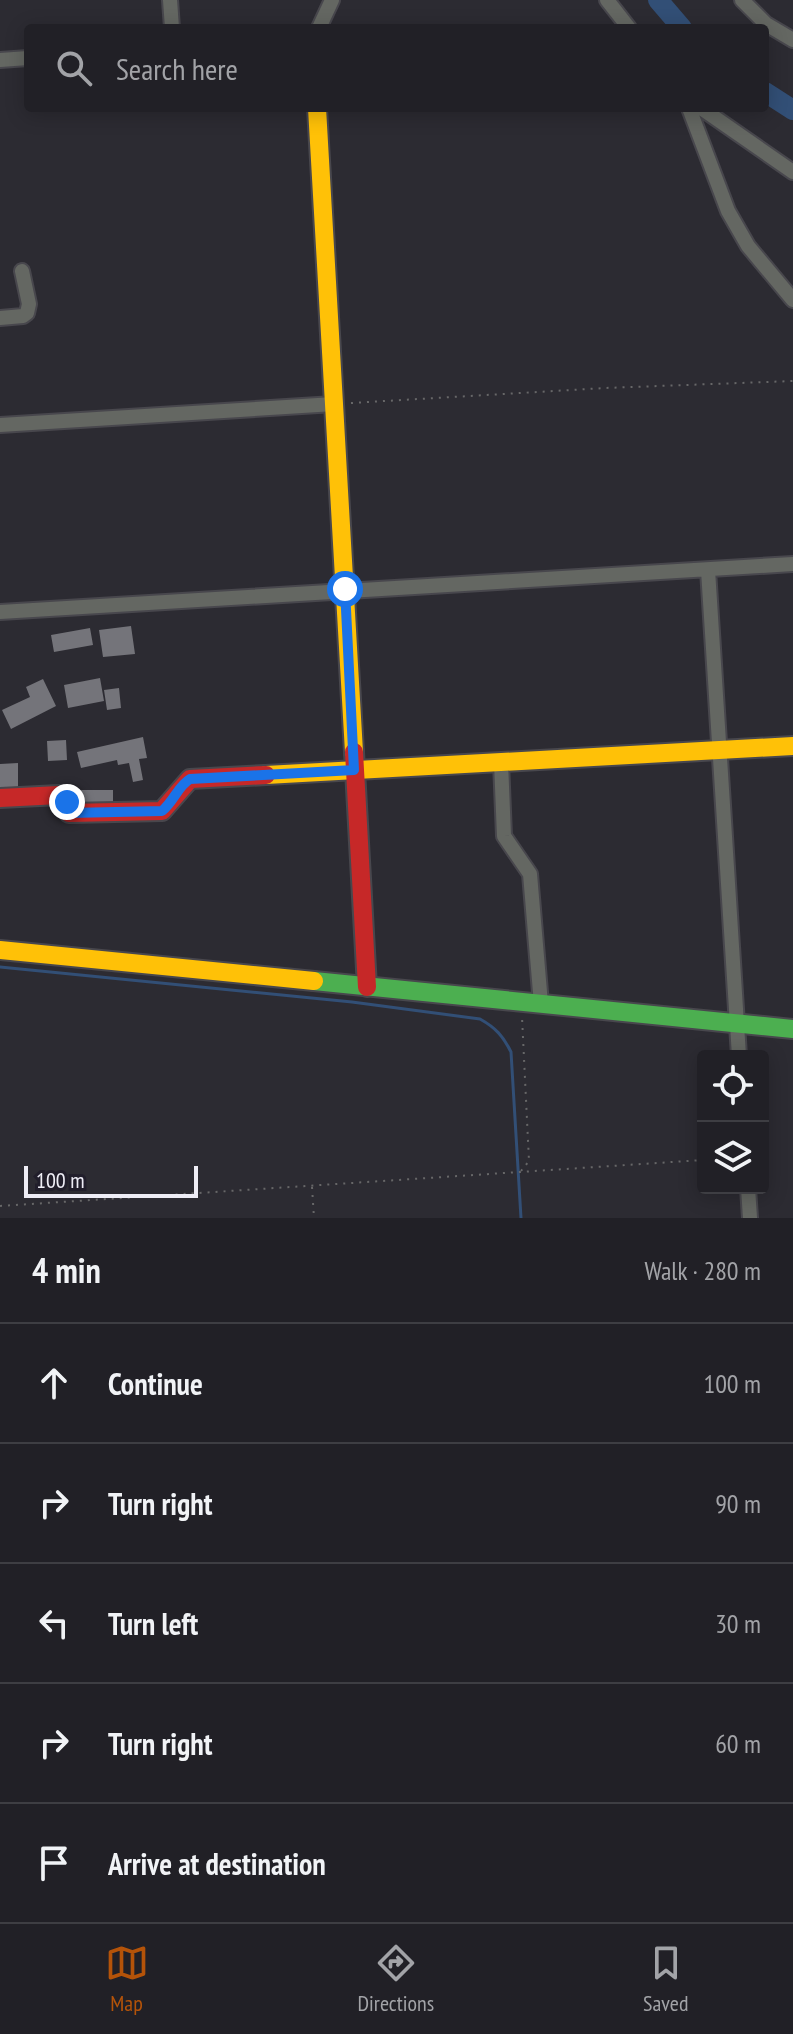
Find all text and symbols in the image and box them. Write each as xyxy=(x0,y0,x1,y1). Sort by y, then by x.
search box xyxy=(24,24,769,112)
icon: search xyxy=(52,46,96,90)
text: Search here xyxy=(116,49,238,88)
route start xyxy=(327,571,363,607)
route end xyxy=(49,784,85,820)
map controls xyxy=(697,1050,769,1194)
button: locate xyxy=(697,1050,769,1122)
button: layers xyxy=(697,1122,769,1194)
scale bar xyxy=(24,1162,198,1198)
text: 100 m xyxy=(36,1166,85,1194)
text: 4 min xyxy=(32,1248,101,1292)
text: Walk · 280 m xyxy=(644,1254,761,1287)
icon: ahead xyxy=(32,1361,76,1405)
text: Continue xyxy=(108,1364,203,1403)
text: 100 m xyxy=(703,1367,761,1400)
icon: right xyxy=(32,1481,76,1525)
text: Turn right xyxy=(108,1484,212,1523)
text: 90 m xyxy=(715,1487,761,1520)
icon: left xyxy=(32,1601,76,1645)
text: Turn left xyxy=(108,1604,198,1643)
text: 30 m xyxy=(715,1607,761,1640)
icon: right xyxy=(32,1721,76,1765)
text: Turn right xyxy=(108,1724,212,1763)
text: 60 m xyxy=(715,1727,761,1760)
icon: arrive xyxy=(32,1841,76,1885)
text: Arrive at destination xyxy=(108,1844,326,1883)
tab: Map xyxy=(105,1941,149,2017)
tab: Directions xyxy=(358,1941,434,2017)
tab: Saved xyxy=(643,1941,688,2017)

